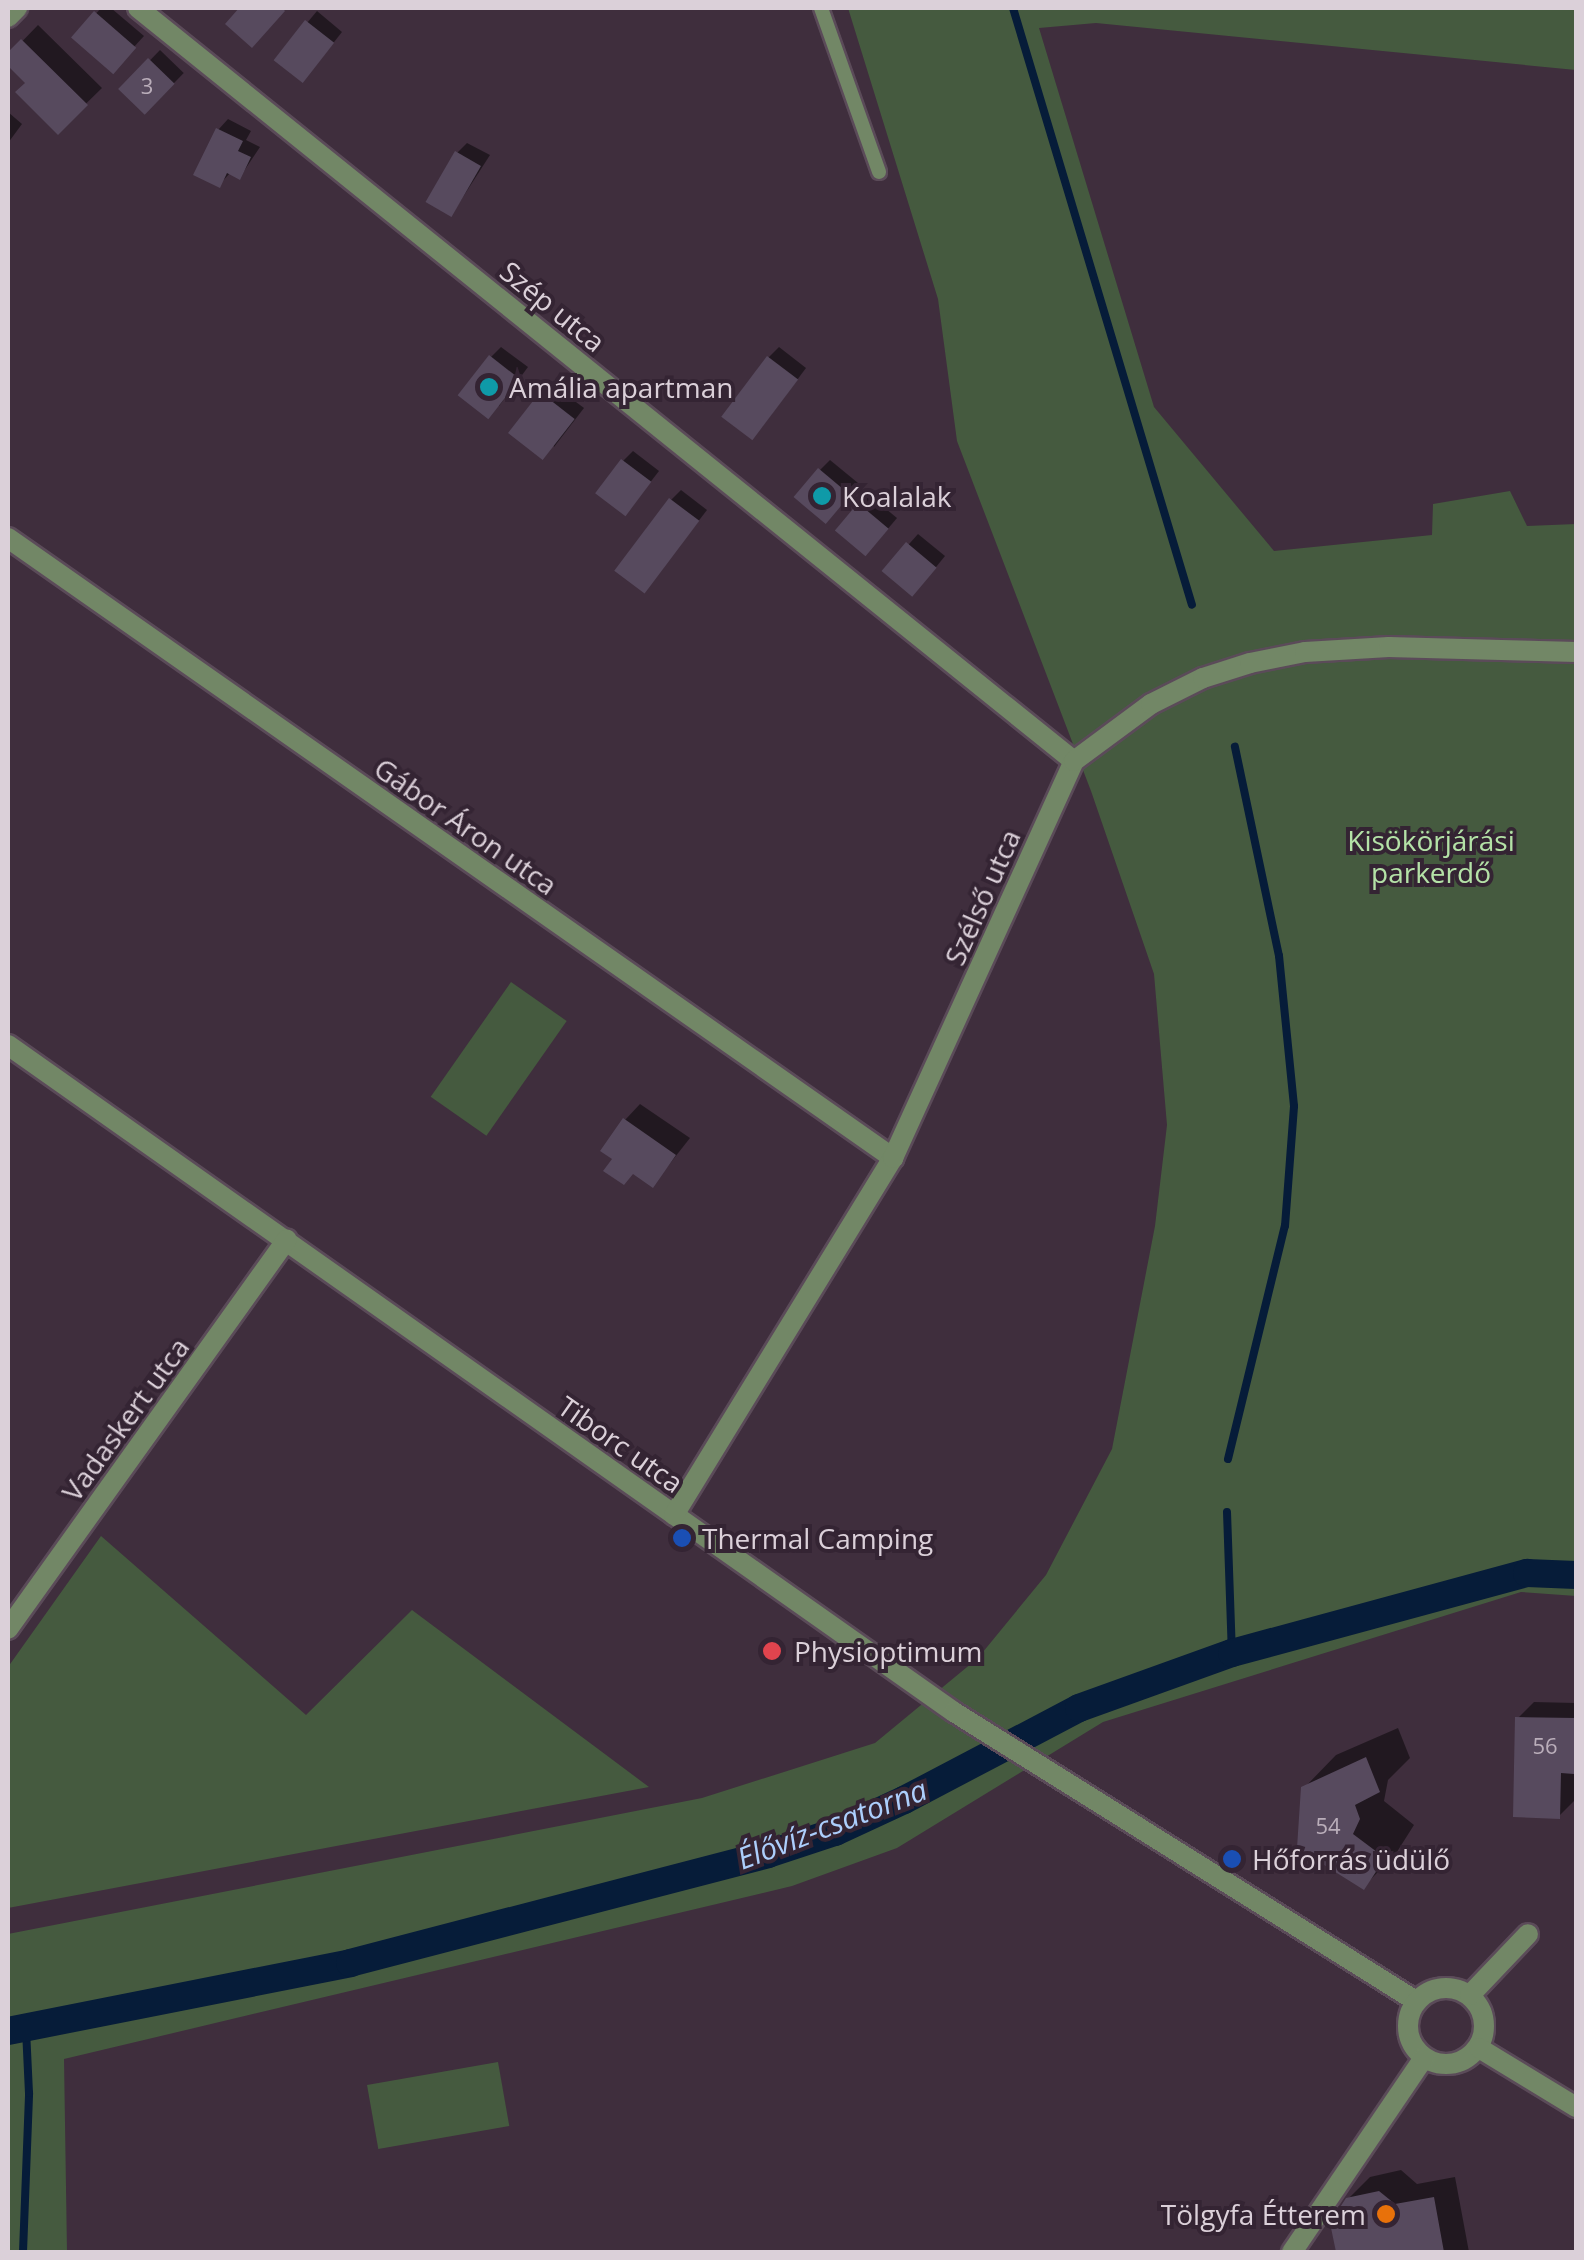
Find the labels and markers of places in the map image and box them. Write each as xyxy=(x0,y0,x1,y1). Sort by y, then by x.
place label: Amália apartman xyxy=(509,370,733,404)
marker: Amália apartman xyxy=(478,376,500,398)
place label: Koalalak xyxy=(842,479,952,513)
marker: Koalalak xyxy=(811,485,833,507)
place label: Thermal Camping xyxy=(702,1521,933,1555)
marker: Thermal Camping xyxy=(671,1527,693,1549)
place label: Physioptimum xyxy=(794,1634,982,1668)
marker: Physioptimum xyxy=(759,1638,785,1664)
place label: Hőforrás üdülő xyxy=(1252,1842,1450,1876)
marker: Hőforrás üdülő xyxy=(1221,1848,1243,1870)
place label: Tölgyfa Étterem xyxy=(1161,2197,1366,2231)
marker: Tölgyfa Étterem xyxy=(1375,2203,1397,2225)

